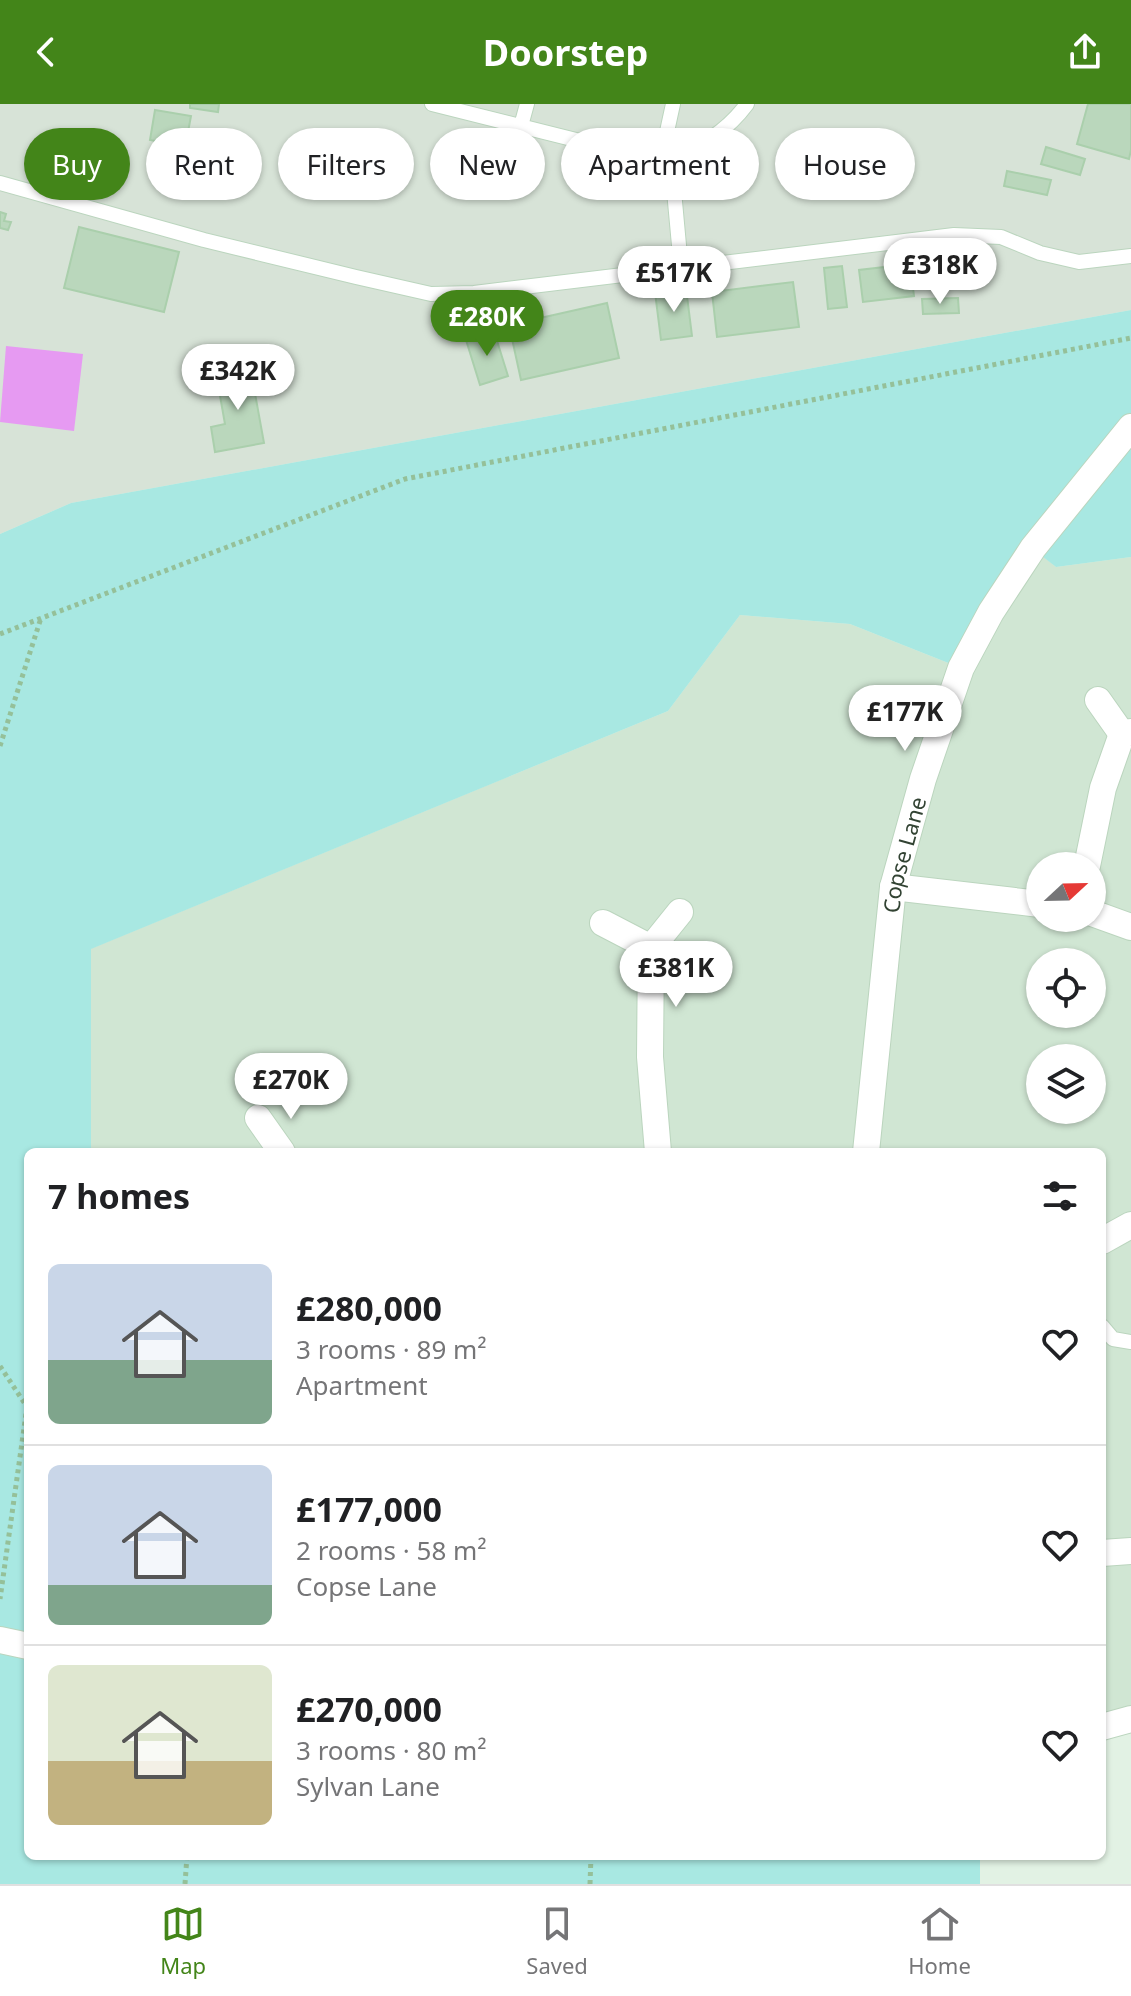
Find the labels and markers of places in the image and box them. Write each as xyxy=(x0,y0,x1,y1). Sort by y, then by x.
pin: £318K xyxy=(884,238,996,306)
pin: £517K xyxy=(618,246,730,314)
pin: £280K xyxy=(431,290,543,358)
pin: £342K xyxy=(182,344,294,412)
pin: £177K xyxy=(849,685,961,753)
pin: £381K xyxy=(620,941,732,1009)
pin: £270K xyxy=(235,1053,347,1121)

